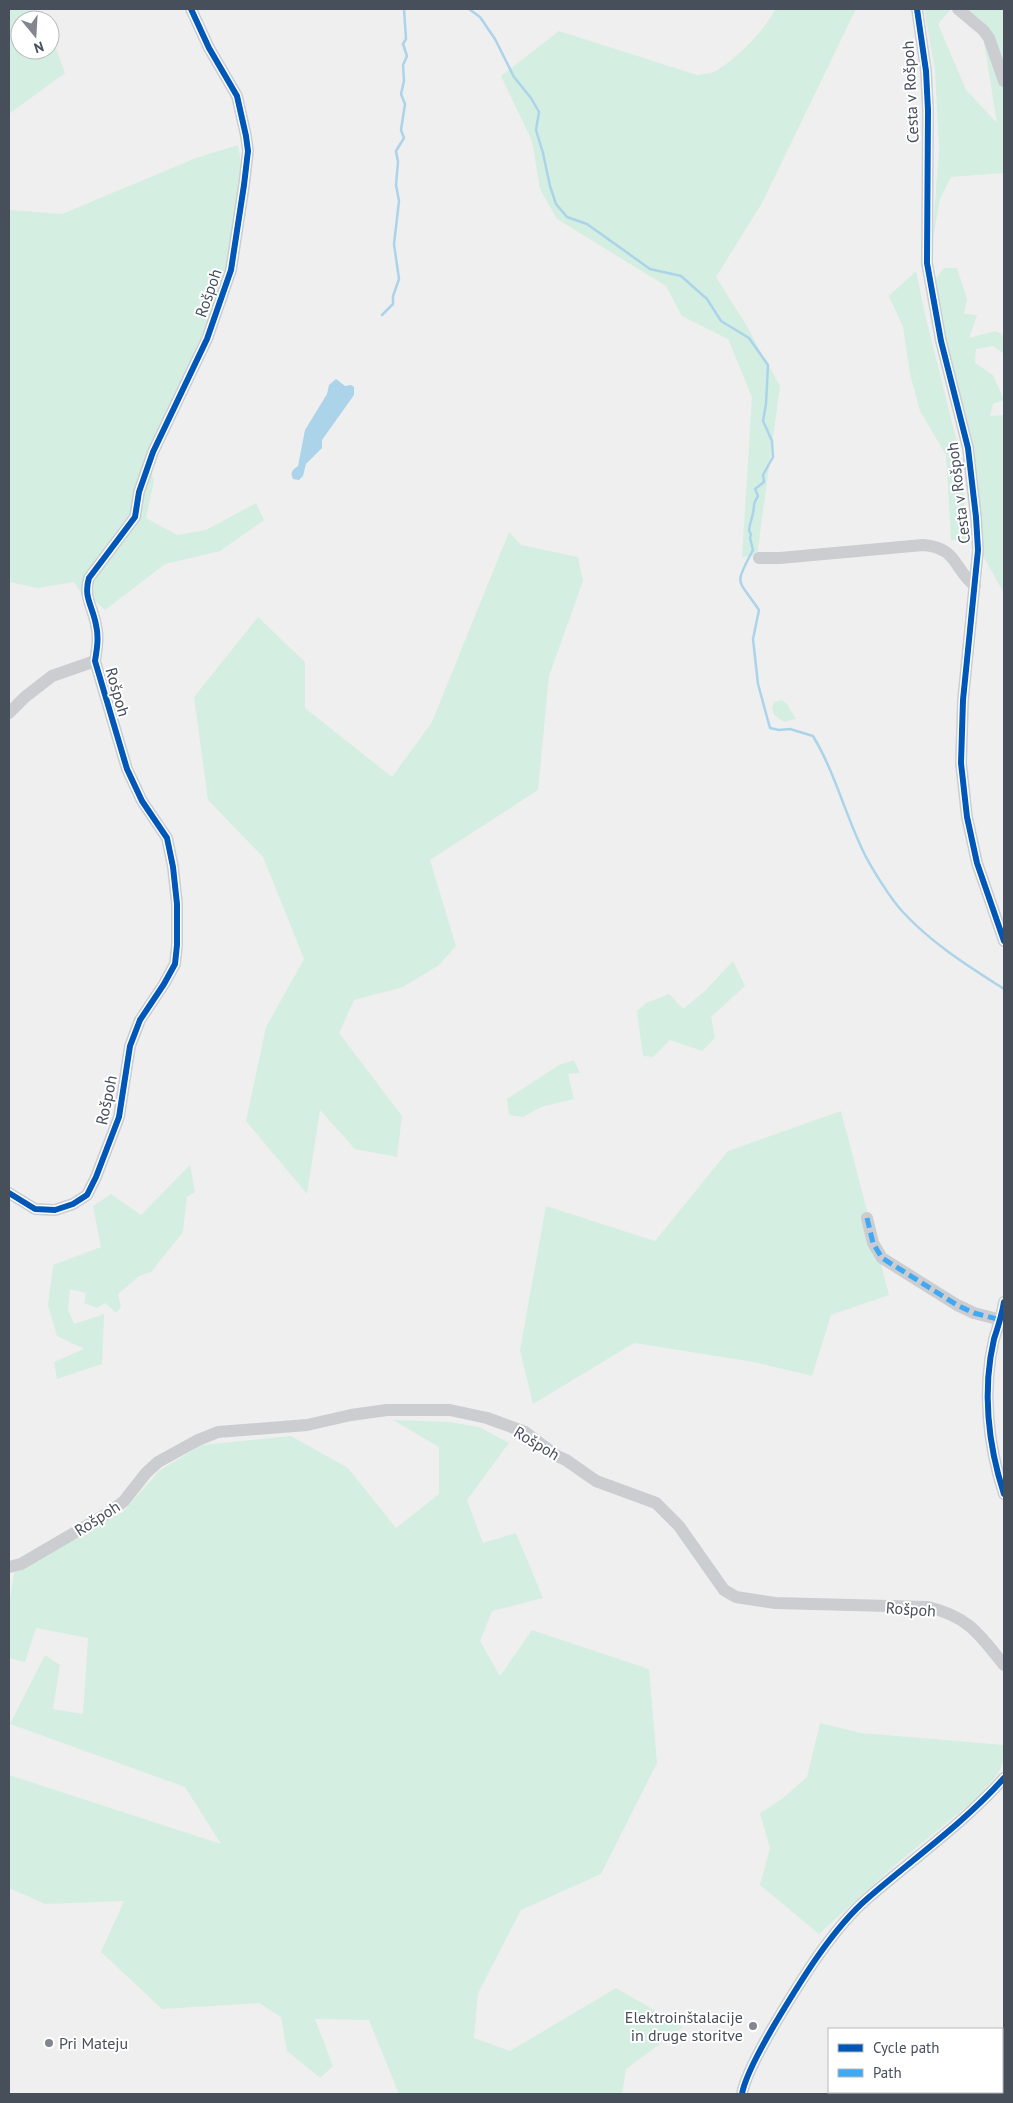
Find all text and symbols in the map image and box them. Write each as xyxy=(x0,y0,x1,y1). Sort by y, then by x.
north arrow xyxy=(10,10,60,60)
text: N xyxy=(32,37,46,57)
street label: Cesta v Rošpoh xyxy=(897,40,923,144)
street label: Rošpoh xyxy=(190,266,226,320)
street label: Cesta v Rošpoh xyxy=(942,441,974,545)
street label: Rošpoh xyxy=(101,665,135,719)
street label: Rošpoh xyxy=(91,1073,121,1127)
street label: Rošpoh xyxy=(510,1422,564,1464)
street label: Rošpoh xyxy=(71,1496,123,1540)
street label: Rošpoh xyxy=(885,1597,937,1621)
place label: Elektroinštalacije in druge storitve xyxy=(625,2007,743,2045)
marker: Elektroinštalacije in druge storitve xyxy=(747,2020,759,2032)
legend xyxy=(828,2028,1003,2093)
place label: Pri Mateju xyxy=(59,2033,128,2053)
marker: Pri Mateju xyxy=(43,2037,55,2049)
text: Cycle path xyxy=(873,2038,939,2057)
text: Path xyxy=(873,2063,902,2082)

